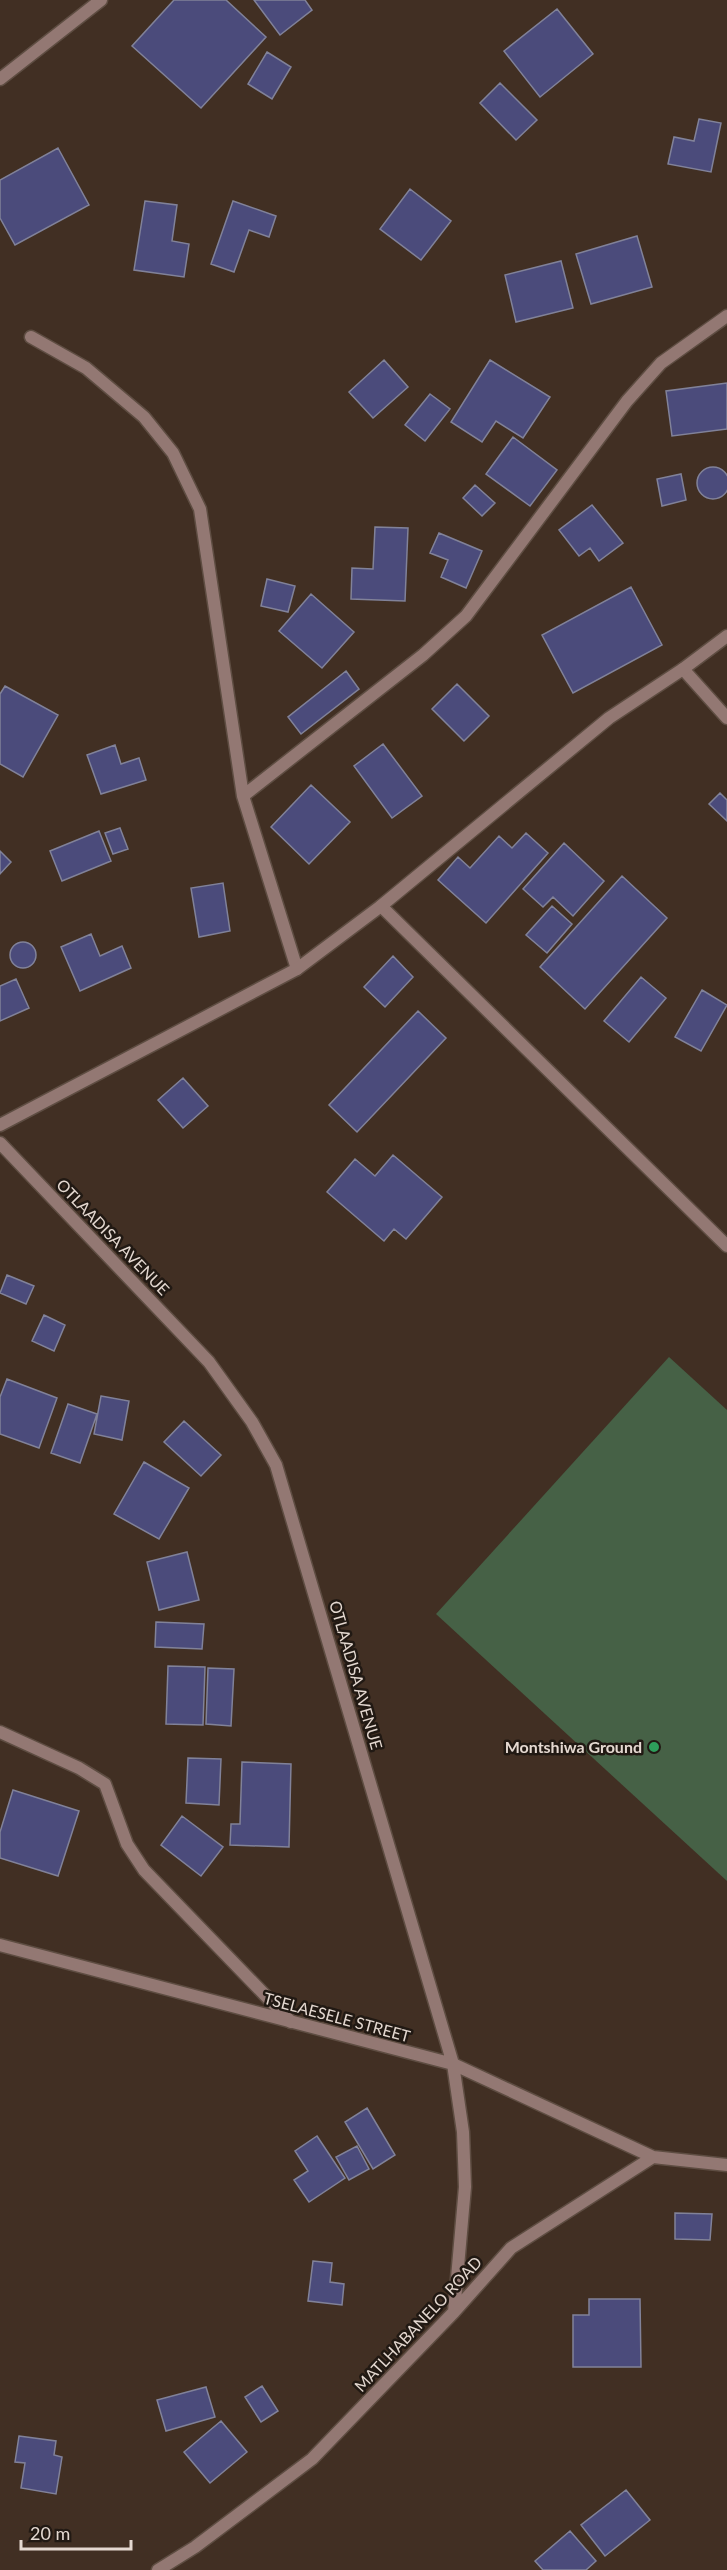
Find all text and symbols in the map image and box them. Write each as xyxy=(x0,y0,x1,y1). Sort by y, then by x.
street label: OTLAADISA AVENUE xyxy=(53,1175,174,1299)
street label: OTLAADISA AVENUE xyxy=(326,1598,387,1751)
place label: Montshiwa Ground xyxy=(505,1737,642,1756)
marker: Montshiwa Ground xyxy=(647,1740,661,1754)
street label: TSELAESELE STREET xyxy=(262,1988,413,2045)
street label: MATLHABANELO ROAD xyxy=(350,2252,485,2395)
scale bar xyxy=(21,2513,130,2551)
text: 20 m xyxy=(30,2522,70,2544)

